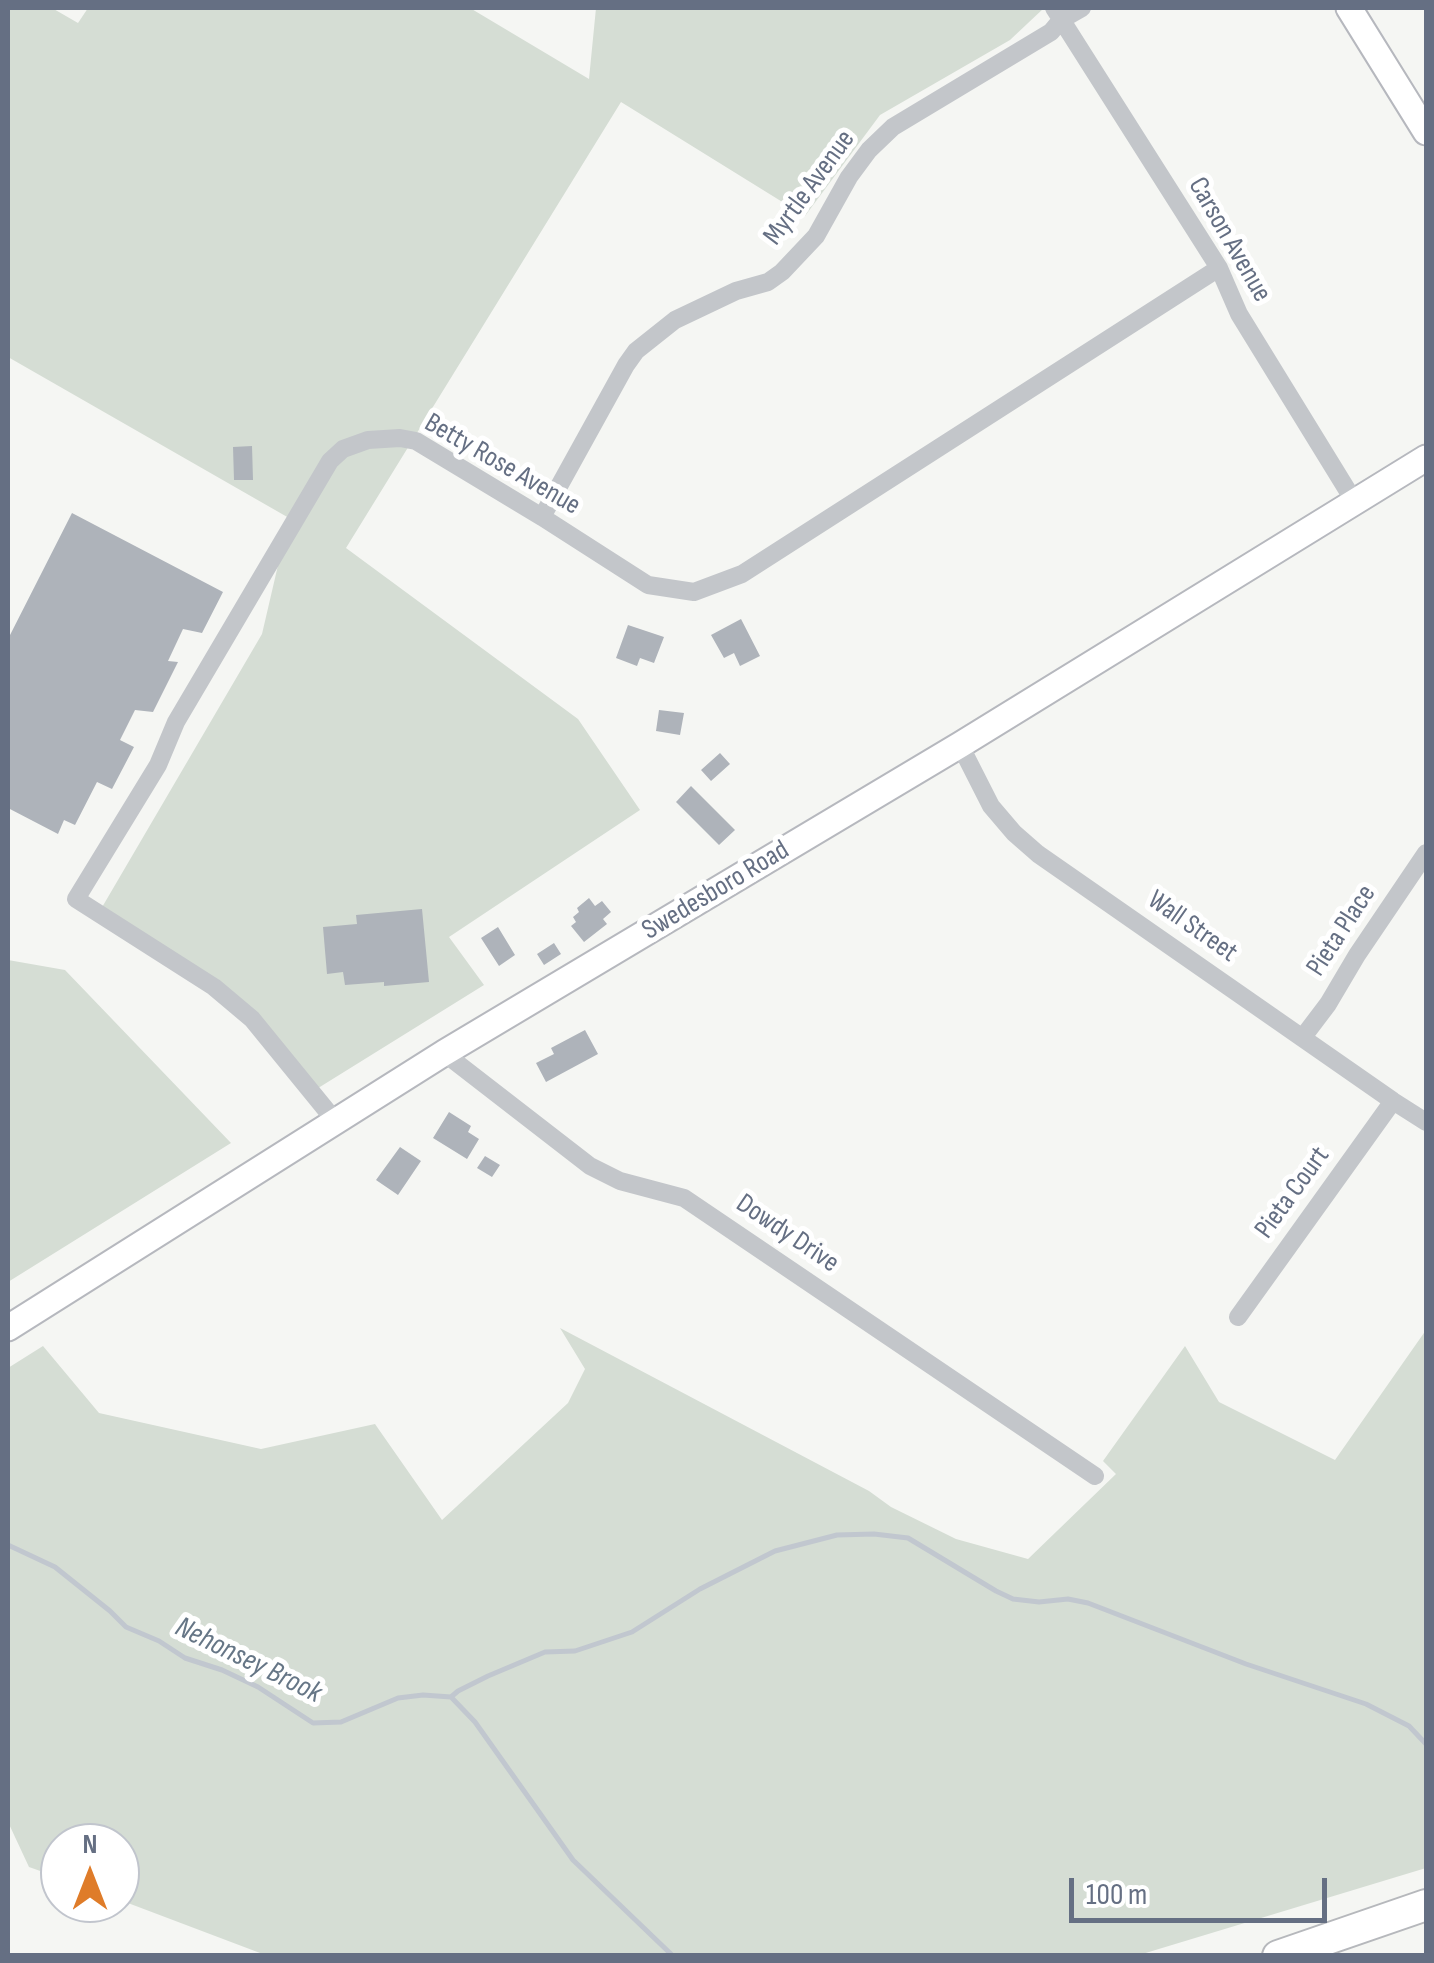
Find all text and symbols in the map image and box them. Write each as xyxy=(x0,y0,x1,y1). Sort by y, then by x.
street label: Myrtle Avenue xyxy=(757,124,863,252)
street label: Carson Avenue xyxy=(1180,172,1278,308)
street label: Betty Rose Avenue xyxy=(418,407,586,523)
street label: Swedesboro Road xyxy=(636,834,796,948)
street label: Pieta Place xyxy=(1300,879,1384,983)
street label: Wall Street xyxy=(1141,884,1243,970)
street label: Pieta Court xyxy=(1248,1140,1338,1246)
street label: Dowdy Drive xyxy=(729,1187,845,1281)
water label: Nehonsey Brook xyxy=(169,1610,327,1712)
north arrow xyxy=(40,1823,140,1923)
text: N xyxy=(83,1828,97,1861)
scale bar xyxy=(1074,1858,1332,1920)
text: 100 m xyxy=(1086,1877,1147,1913)

